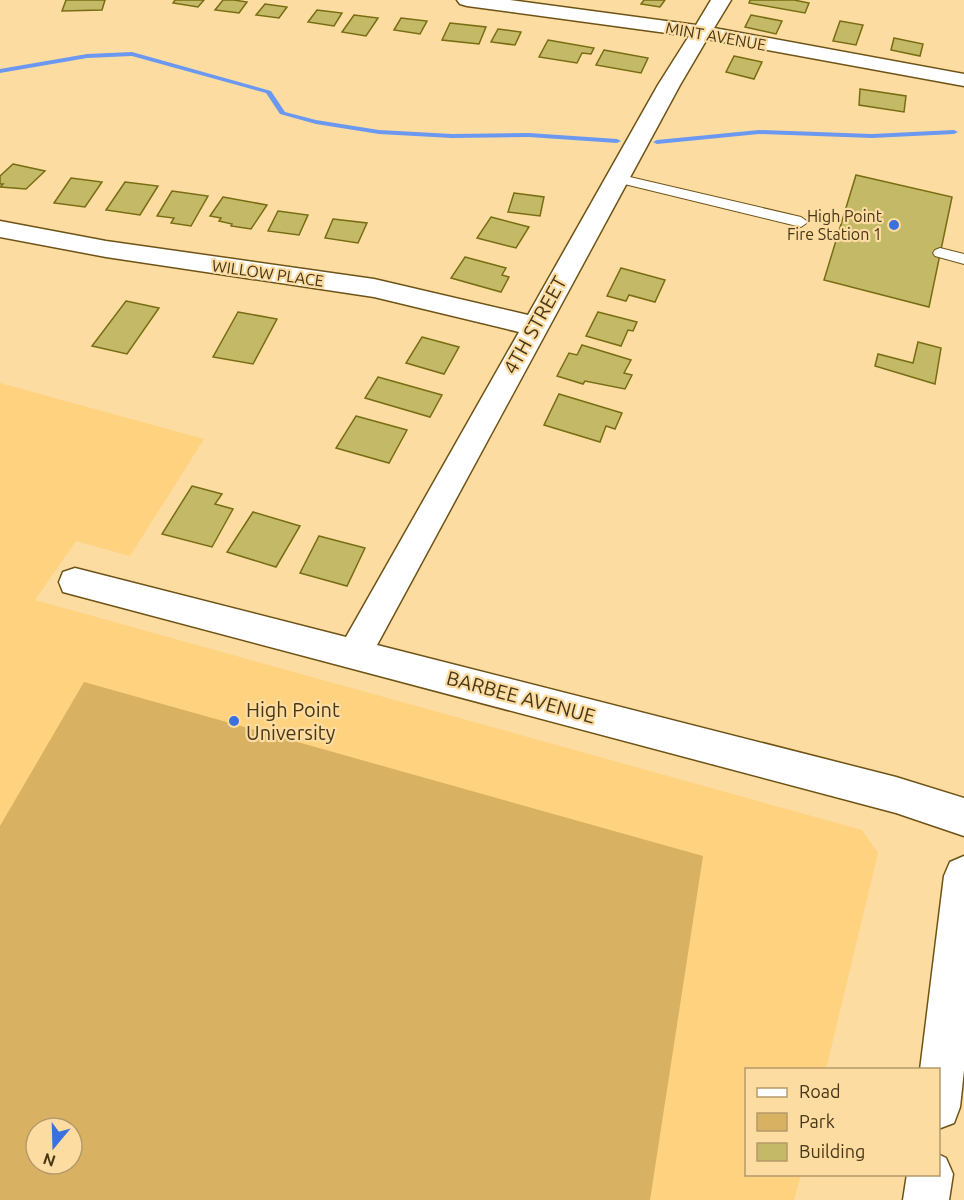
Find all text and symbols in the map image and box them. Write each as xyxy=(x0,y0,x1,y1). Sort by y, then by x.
street label: MINT AVENUE xyxy=(664,18,768,54)
place label: High Point Fire Station 1 xyxy=(787,207,883,243)
marker: High Point Fire Station 1 xyxy=(887,218,901,232)
street label: WILLOW PLACE xyxy=(211,256,325,290)
street label: 4TH STREET xyxy=(498,272,571,378)
street label: BARBEE AVENUE xyxy=(444,666,598,727)
place label: High Point University xyxy=(246,698,340,744)
marker: High Point University xyxy=(227,714,241,728)
legend xyxy=(745,1068,940,1176)
text: Road xyxy=(799,1081,841,1101)
text: Park xyxy=(799,1111,835,1131)
north arrow xyxy=(24,1116,84,1176)
text: Building xyxy=(799,1141,865,1161)
text: N xyxy=(41,1150,58,1171)

